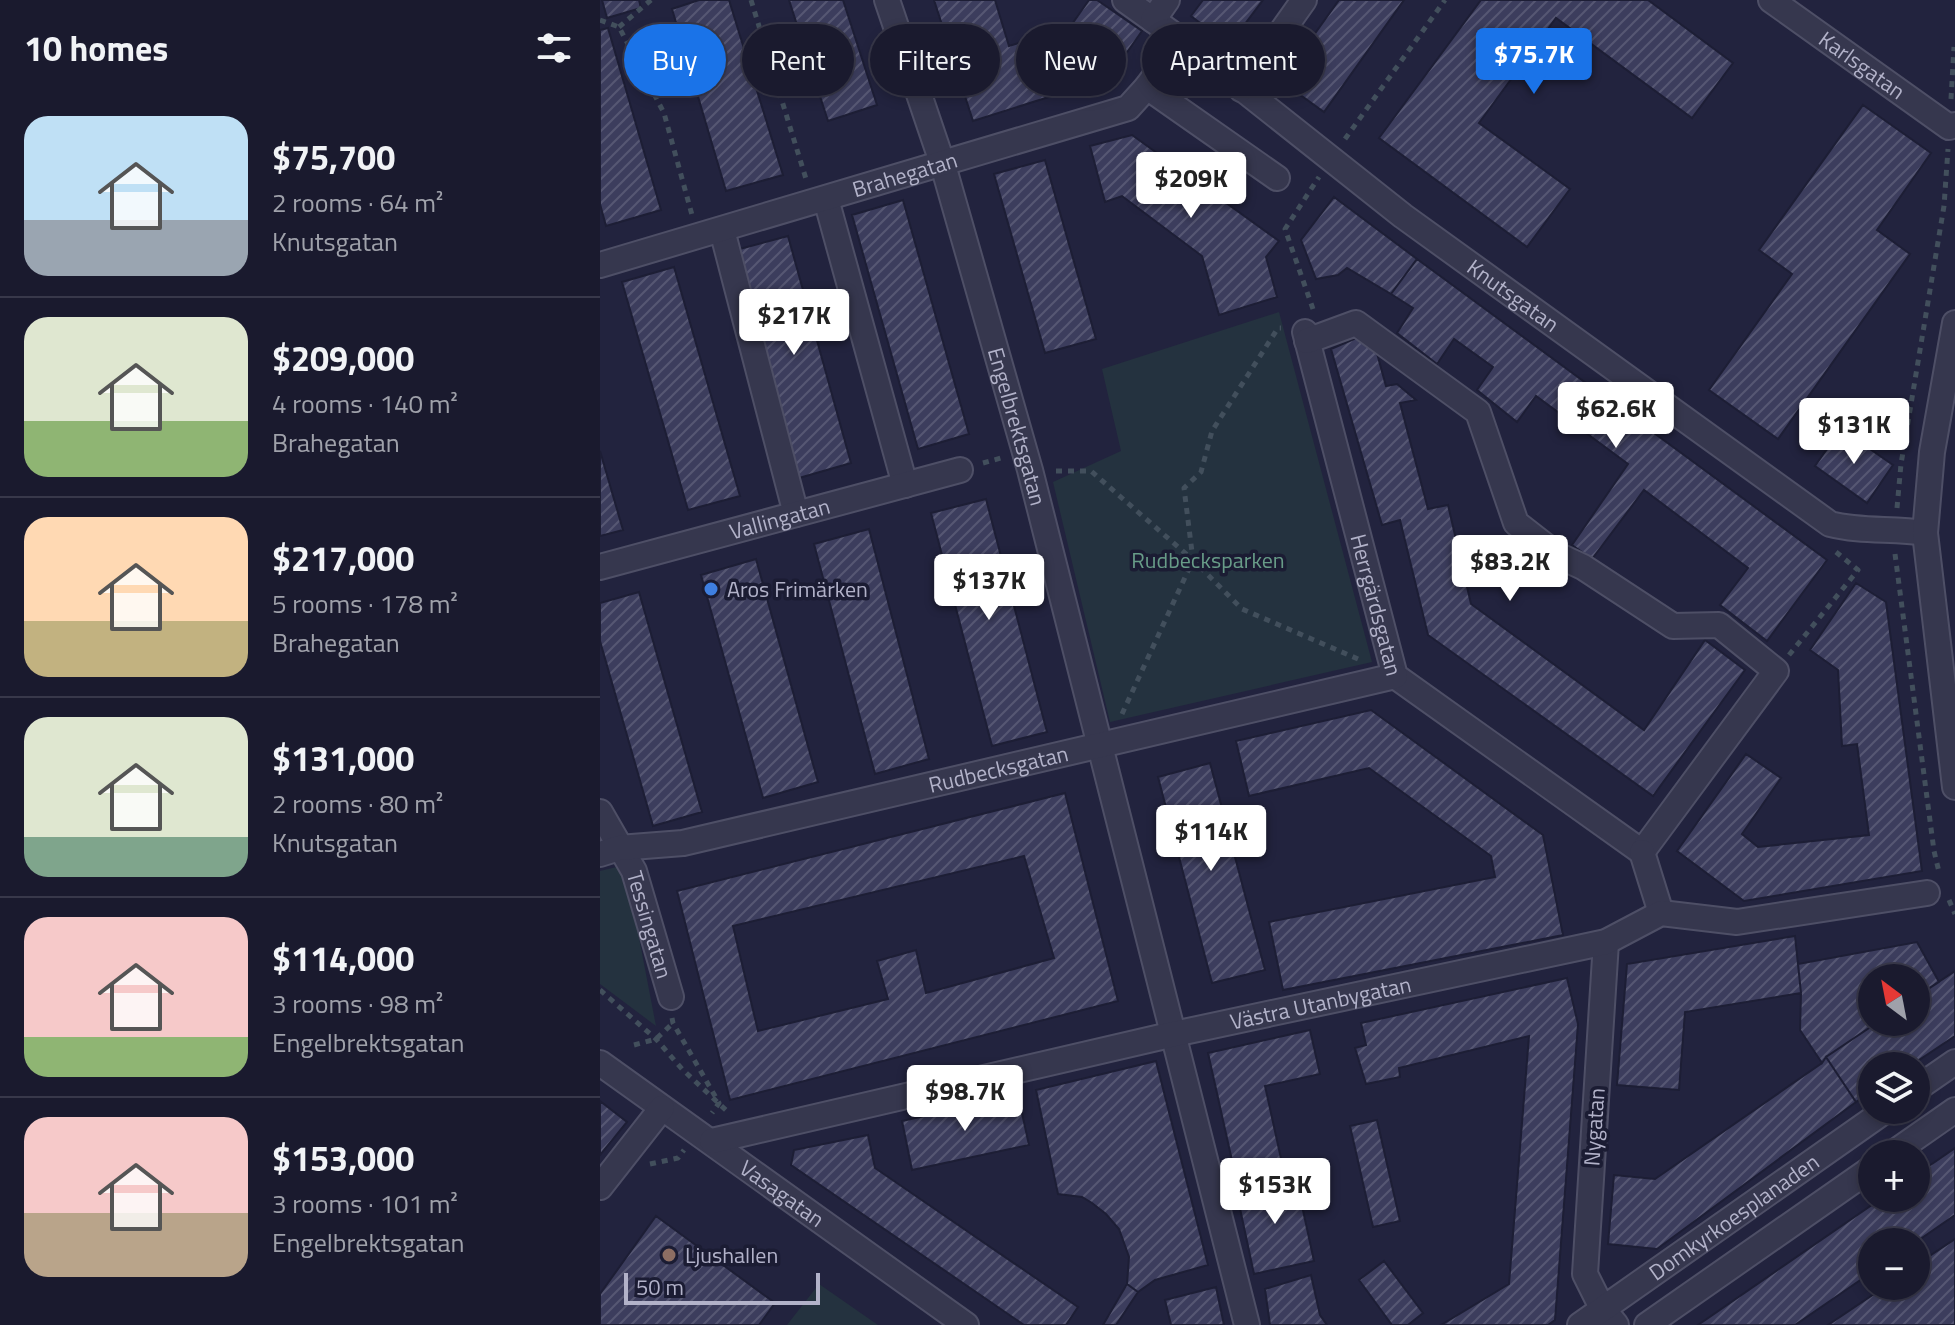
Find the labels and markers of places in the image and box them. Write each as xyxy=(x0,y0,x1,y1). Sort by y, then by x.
pin: $75.7K xyxy=(1469,28,1599,96)
pin: $209K xyxy=(1135,152,1247,220)
pin: $217K xyxy=(738,289,850,357)
pin: $62.6K xyxy=(1551,382,1681,450)
pin: $131K xyxy=(1798,398,1910,466)
pin: $83.2K xyxy=(1445,535,1575,603)
pin: $137K xyxy=(933,554,1045,622)
place label: Aros Frimärken xyxy=(727,572,868,606)
marker: Aros Frimärken xyxy=(702,580,720,598)
pin: $114K xyxy=(1155,805,1267,873)
pin: $98.7K xyxy=(900,1065,1030,1133)
pin: $153K xyxy=(1219,1158,1331,1226)
place label: Ljushallen xyxy=(685,1238,778,1272)
marker: Ljushallen xyxy=(660,1246,678,1264)

